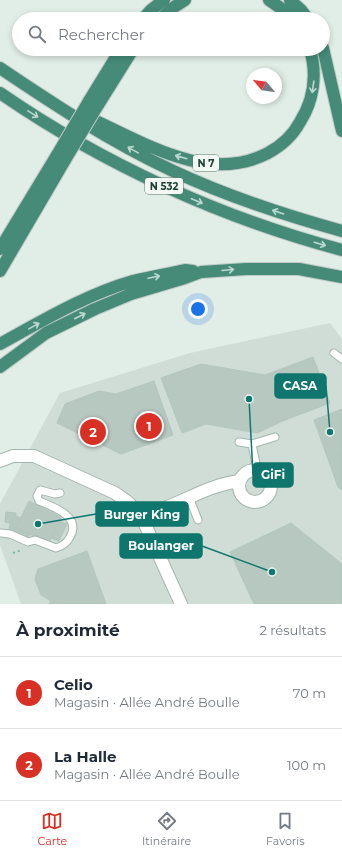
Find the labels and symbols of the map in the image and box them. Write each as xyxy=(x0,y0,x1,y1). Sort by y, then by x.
north arrow xyxy=(246,68,282,104)
one-way arrow xyxy=(309,81,317,94)
one-way arrow xyxy=(27,110,38,118)
one-way arrow xyxy=(127,146,139,153)
one-way arrow xyxy=(175,153,188,160)
road number: N 7 xyxy=(193,155,219,171)
road number: N 532 xyxy=(145,178,183,194)
one-way arrow xyxy=(191,197,203,205)
one-way arrow xyxy=(272,208,285,215)
one-way arrow xyxy=(313,241,326,248)
one-way arrow xyxy=(221,266,234,274)
one-way arrow xyxy=(147,272,160,280)
your location xyxy=(188,299,208,319)
one-way arrow xyxy=(74,312,86,319)
one-way arrow xyxy=(28,321,40,329)
callout: CASA xyxy=(275,374,326,398)
text: CASA xyxy=(283,378,318,393)
pin: 1 xyxy=(136,411,162,441)
pin: 2 xyxy=(80,417,106,447)
callout: GiFi xyxy=(253,463,293,487)
text: GiFi xyxy=(261,467,285,482)
callout: Burger King xyxy=(96,502,188,526)
text: Burger King xyxy=(104,507,180,522)
callout: Boulanger xyxy=(120,534,202,558)
text: Boulanger xyxy=(128,538,194,553)

